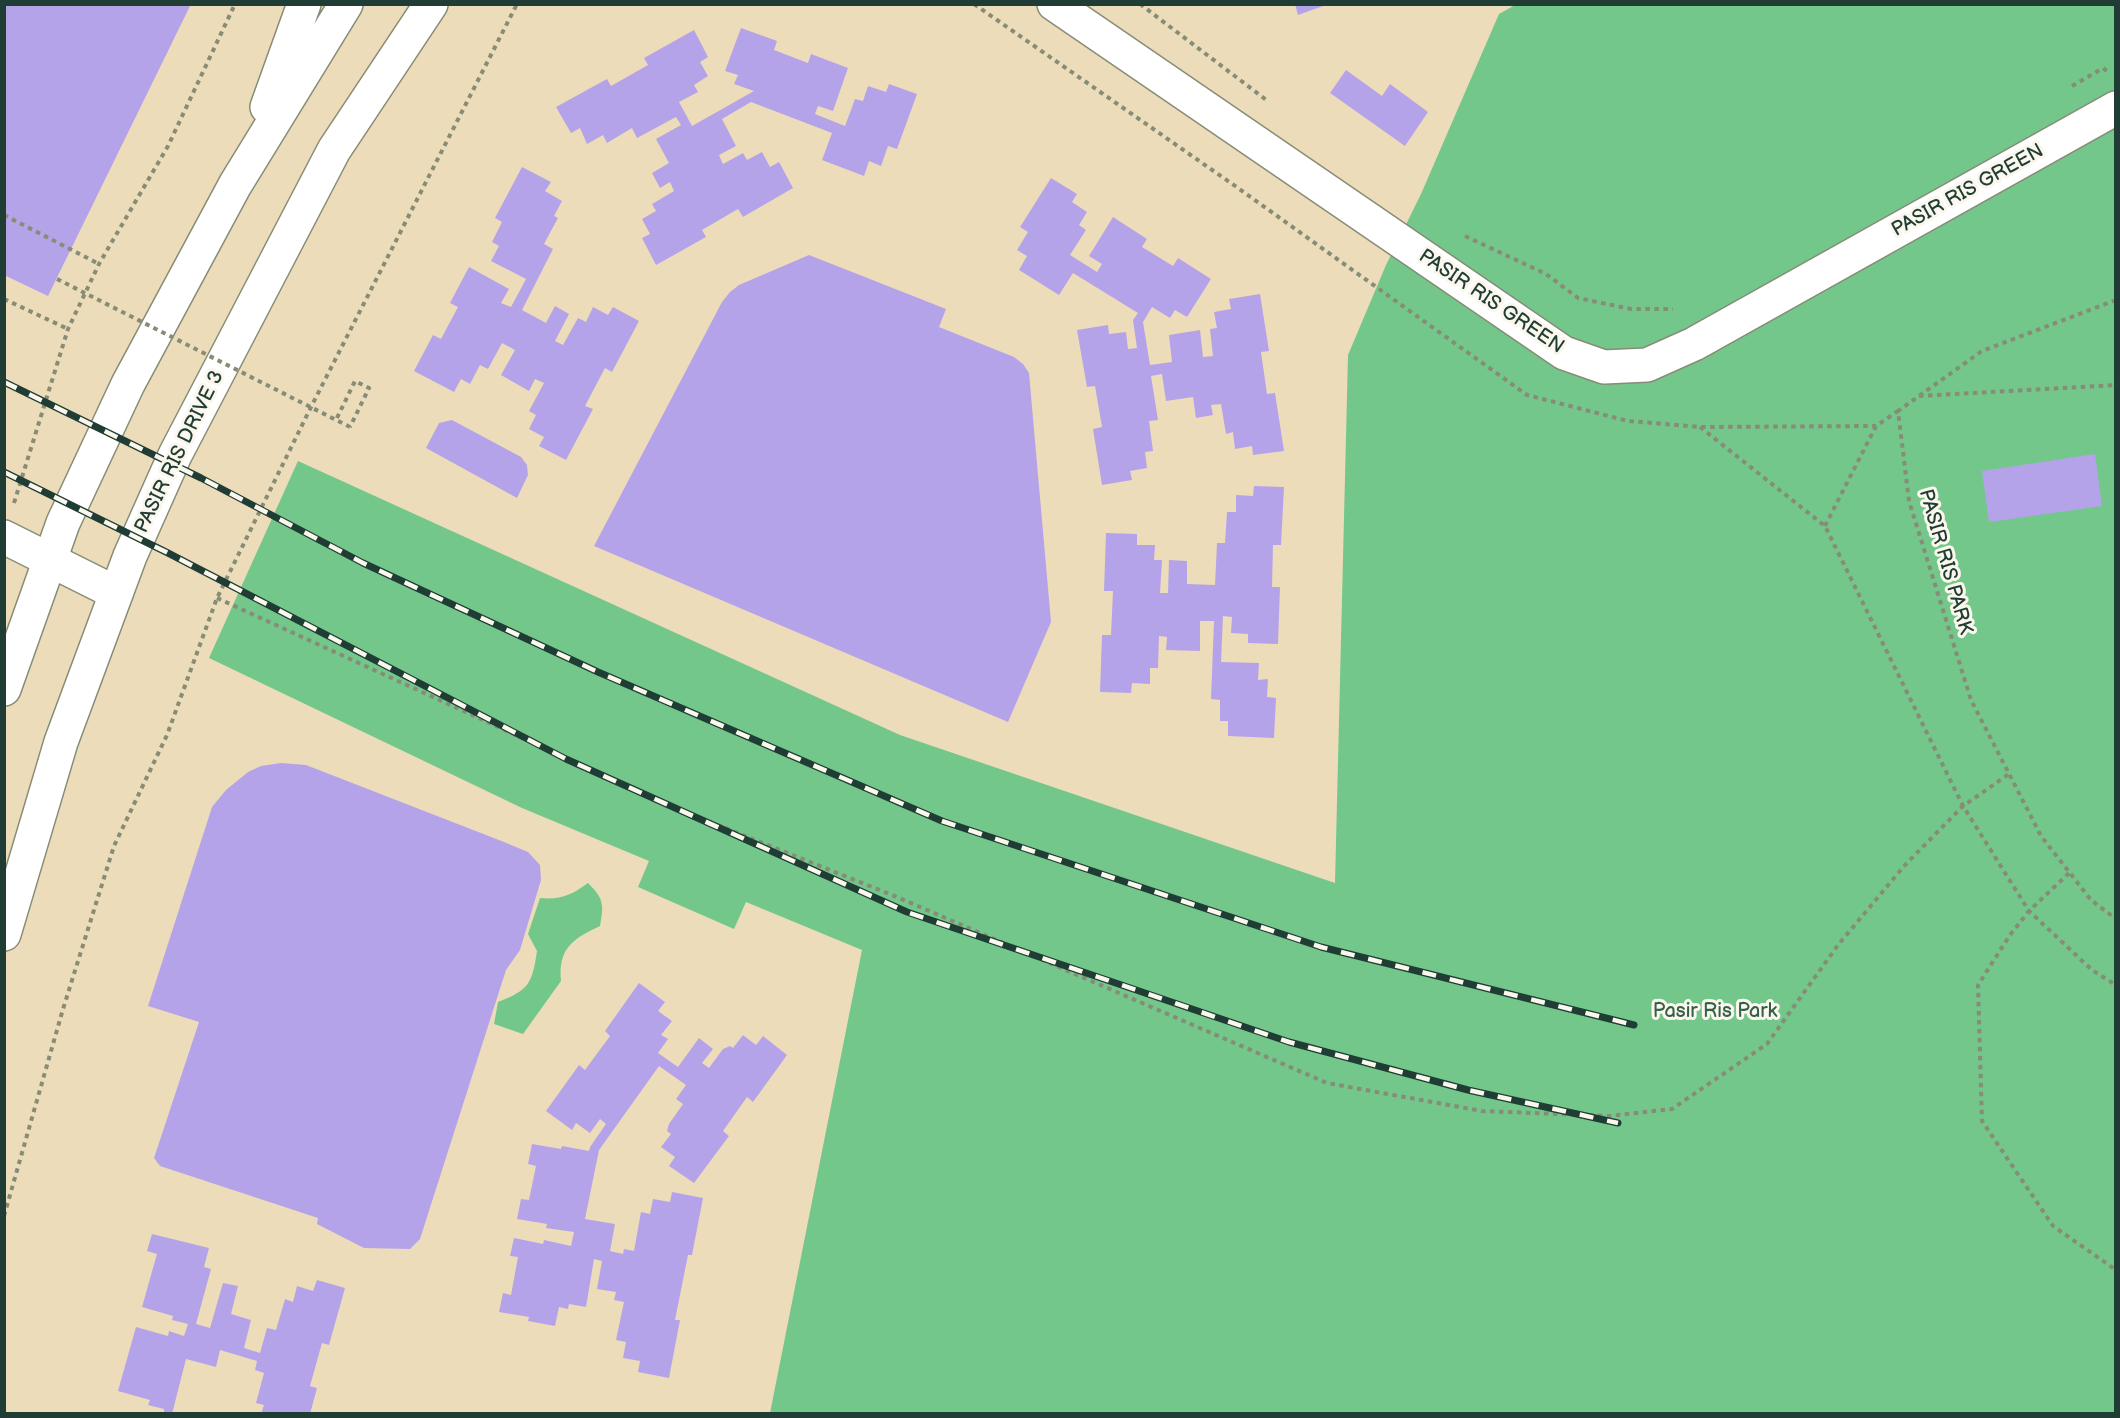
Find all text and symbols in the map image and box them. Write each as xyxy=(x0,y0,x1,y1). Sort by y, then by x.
street label: PASIR RIS GREEN xyxy=(1888,139,2048,243)
street label: PASIR RIS GREEN xyxy=(1414,245,1568,359)
street label: PASIR RIS DRIVE 3 xyxy=(130,367,230,537)
street label: PASIR RIS PARK xyxy=(1913,487,1977,637)
park label: Pasir Ris Park xyxy=(1653,1000,1777,1024)

